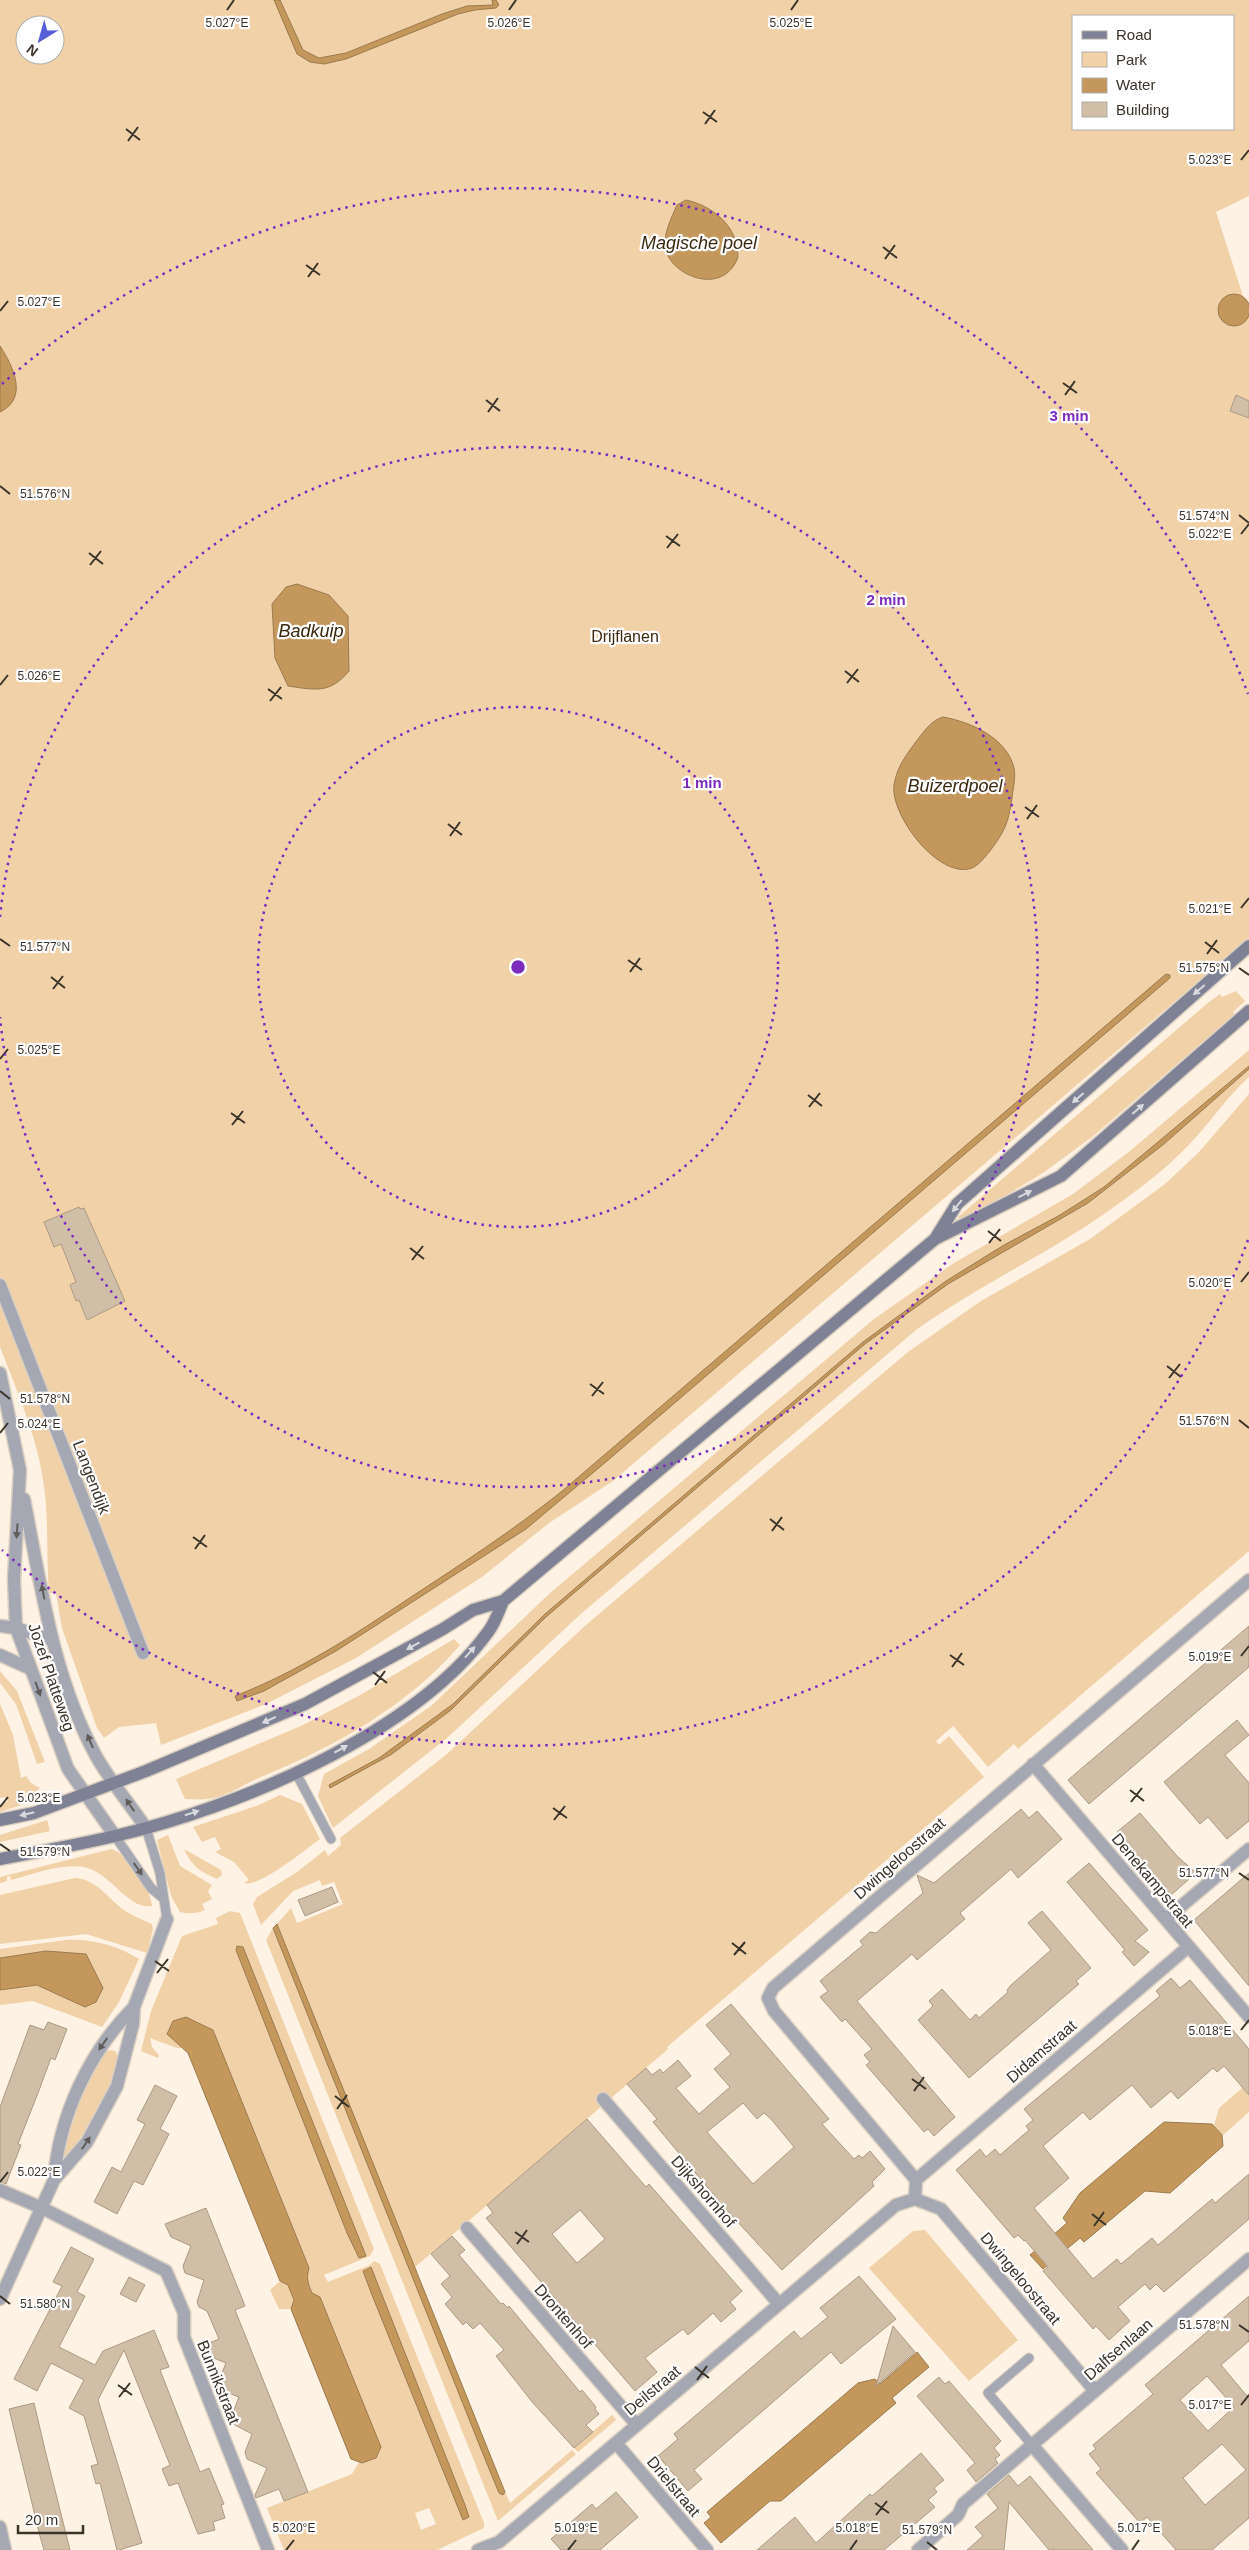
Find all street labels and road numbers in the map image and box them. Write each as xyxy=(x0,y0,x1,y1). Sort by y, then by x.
street label: Langendijk xyxy=(70,1438,114,1517)
street label: Jozef Platteweg xyxy=(25,1621,78,1733)
street label: Dwingeloostraat xyxy=(850,1814,949,1902)
street label: Denekampstraat xyxy=(1108,1830,1197,1931)
street label: Didamstraat xyxy=(1003,2016,1080,2086)
street label: Dijkshornhof xyxy=(668,2152,740,2231)
street label: Dwingeloostraat xyxy=(977,2229,1064,2328)
street label: Drontenhof xyxy=(531,2281,596,2352)
street label: Dalfsenlaan xyxy=(1081,2315,1156,2384)
street label: Bunnikstraat xyxy=(194,2338,243,2427)
street label: Deilstraat xyxy=(621,2362,684,2419)
street label: Drielstraat xyxy=(644,2453,704,2520)

